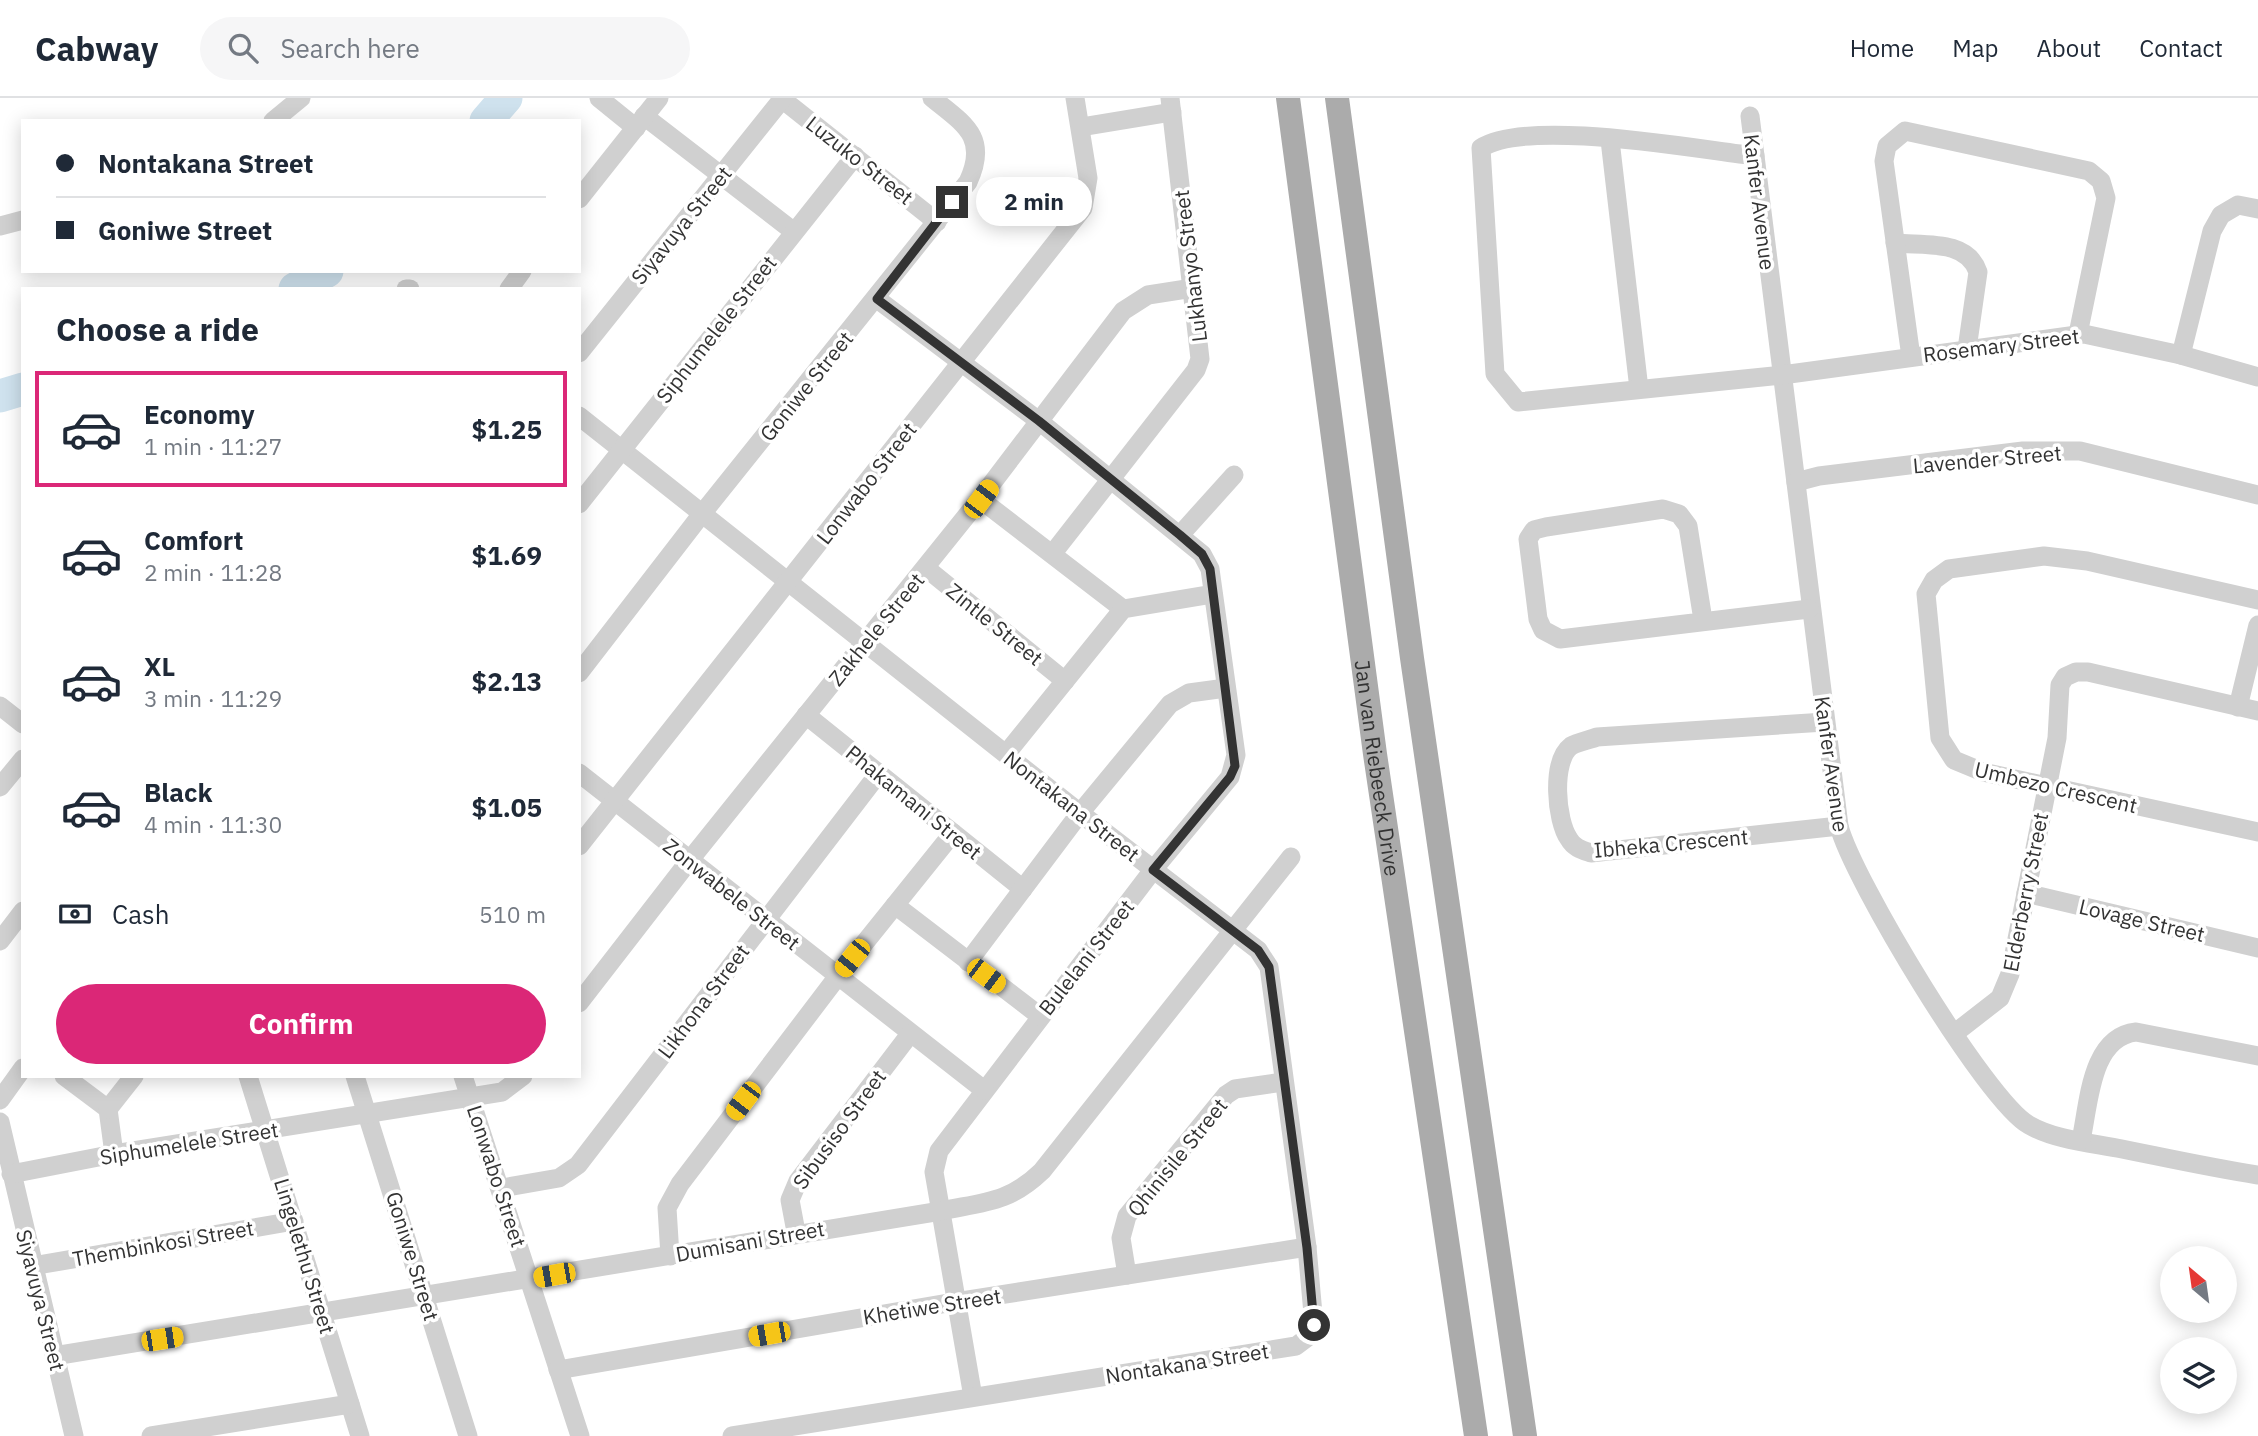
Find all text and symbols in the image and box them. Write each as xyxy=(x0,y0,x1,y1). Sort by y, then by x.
search box xyxy=(200,17,690,80)
text: Cabway xyxy=(35,27,158,70)
icon: search xyxy=(224,29,262,67)
text: Search here xyxy=(280,31,420,65)
text: Home xyxy=(1850,32,1914,64)
text: Map xyxy=(1952,32,1998,64)
text: About xyxy=(2036,32,2101,64)
text: Contact xyxy=(2139,32,2223,64)
street label: Luzuko Street xyxy=(801,109,919,211)
street label: Kanfer Avenue xyxy=(1738,132,1782,272)
text: Nontakana Street xyxy=(98,146,314,180)
street label: Siyavuya Street xyxy=(625,160,737,290)
callout: 2 min xyxy=(976,178,1092,226)
route end xyxy=(936,186,968,218)
text: 2 min xyxy=(1004,186,1064,216)
street label: Lukhanyo Street xyxy=(1167,188,1213,344)
text: Goniwe Street xyxy=(98,213,272,247)
street label: Siphumelele Street xyxy=(649,249,783,409)
text: Choose a ride xyxy=(56,308,259,350)
street label: Rosemary Street xyxy=(1921,322,2081,368)
street label: Goniwe Street xyxy=(753,325,859,447)
text: Economy xyxy=(144,397,255,431)
icon: car xyxy=(60,398,123,461)
text: $1.25 xyxy=(472,412,542,446)
street label: Lonwabo Street xyxy=(810,416,922,550)
text: 1 min · 11:27 xyxy=(144,431,282,461)
street label: Lavender Street xyxy=(1911,439,2063,479)
car xyxy=(960,476,1003,522)
text: Comfort xyxy=(144,523,243,557)
icon: car xyxy=(60,524,123,587)
text: $1.69 xyxy=(472,538,542,572)
text: 2 min · 11:28 xyxy=(144,557,282,587)
street label: Zakhele Street xyxy=(822,567,930,691)
street label: Zintle Street xyxy=(941,576,1049,672)
text: XL xyxy=(144,649,175,683)
icon: car xyxy=(60,650,123,713)
street label: Jan van Riebeeck Drive xyxy=(1349,658,1407,878)
text: $2.13 xyxy=(472,664,542,698)
text: 3 min · 11:29 xyxy=(144,683,282,713)
street label: Kanfer Avenue xyxy=(1809,694,1855,834)
street label: Phakamani Street xyxy=(840,738,988,866)
street label: Nontakana Street xyxy=(998,744,1146,868)
street label: Umbezo Crescent xyxy=(1972,755,2140,819)
text: Black xyxy=(144,775,212,809)
icon: car xyxy=(60,776,123,839)
text: $1.05 xyxy=(472,790,542,824)
text: 4 min · 11:30 xyxy=(144,809,282,839)
street label: Elderberry Street xyxy=(1996,810,2054,974)
street label: Ibheka Crescent xyxy=(1593,822,1749,864)
street label: Zonwabele Street xyxy=(658,832,806,956)
street label: Lovage Street xyxy=(2076,892,2208,948)
street label: Bulelani Street xyxy=(1032,893,1140,1021)
icon: cash xyxy=(56,895,94,933)
text: Cash xyxy=(112,897,169,931)
text: 510 m xyxy=(479,899,546,929)
car xyxy=(831,935,874,981)
street label: Likhona Street xyxy=(651,938,755,1064)
car xyxy=(963,955,1010,997)
button: Confirm xyxy=(56,984,546,1064)
street label: Sibusiso Street xyxy=(786,1063,892,1195)
car xyxy=(722,1078,765,1124)
street label: Qhinisile Street xyxy=(1121,1092,1233,1222)
street label: Lonwabo Street xyxy=(461,1102,533,1250)
street label: Siphumelele Street xyxy=(98,1115,280,1171)
street label: Lingelethu Street xyxy=(268,1175,342,1337)
street label: Goniwe Street xyxy=(380,1188,446,1324)
street label: Thembinkosi Street xyxy=(70,1213,256,1273)
street label: Dumisani Street xyxy=(673,1214,827,1268)
street label: Siyavuya Street xyxy=(10,1226,72,1374)
north arrow xyxy=(2160,1246,2236,1323)
map controls xyxy=(2160,1246,2237,1414)
car xyxy=(532,1261,577,1289)
street label: Khetiwe Street xyxy=(861,1281,1003,1331)
route start xyxy=(1298,1309,1330,1341)
car xyxy=(747,1320,792,1348)
car xyxy=(140,1325,185,1353)
street label: Nontakana Street xyxy=(1103,1336,1271,1390)
button: layers xyxy=(2160,1337,2237,1414)

